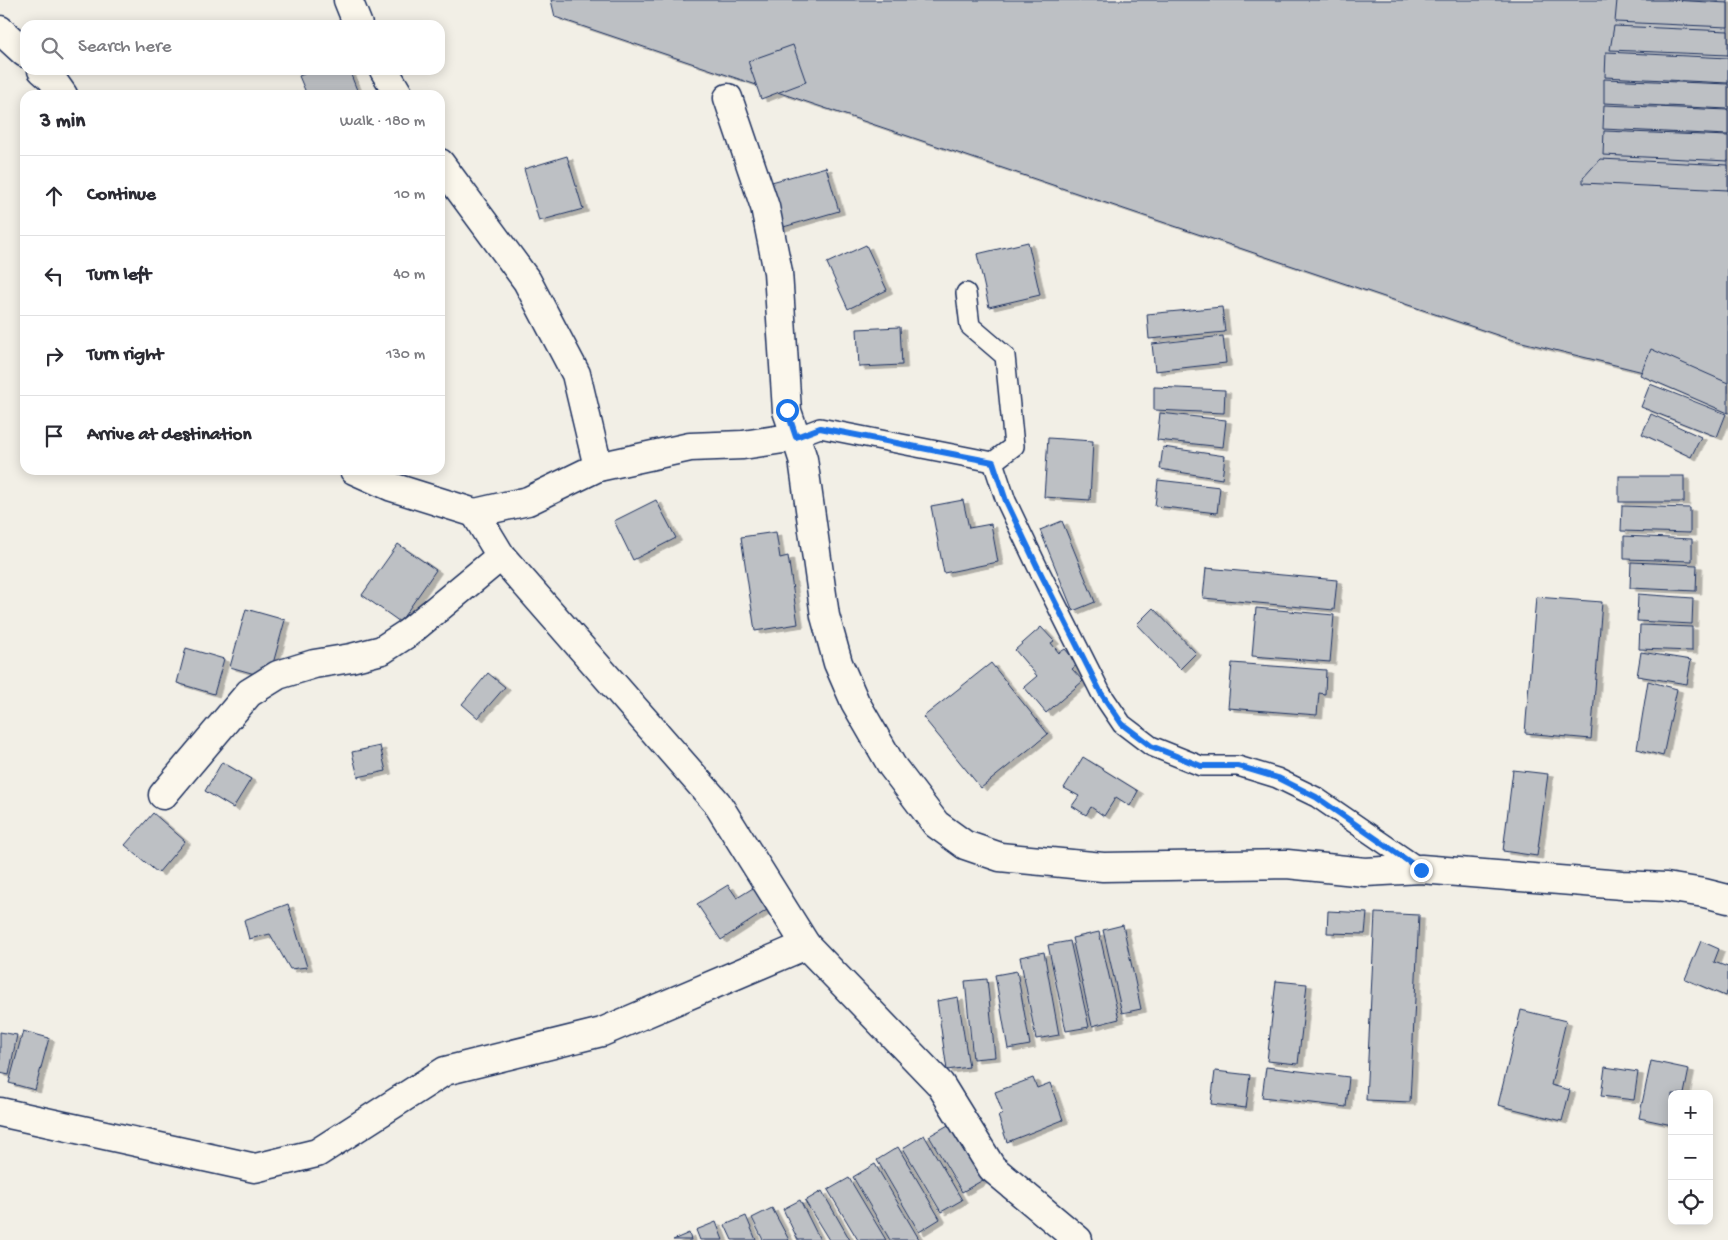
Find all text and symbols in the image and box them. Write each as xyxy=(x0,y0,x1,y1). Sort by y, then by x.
search box xyxy=(20,20,445,75)
icon: search xyxy=(38,34,66,62)
text: Search here xyxy=(78,36,172,59)
text: 3 min xyxy=(40,110,85,135)
text: Walk · 180 m xyxy=(340,113,425,132)
icon: ahead xyxy=(40,182,68,210)
text: Continue xyxy=(87,184,156,207)
text: 10 m xyxy=(394,186,425,205)
icon: left xyxy=(40,262,68,290)
text: Turn left xyxy=(87,264,151,287)
text: 40 m xyxy=(393,266,425,285)
icon: right xyxy=(40,342,68,370)
text: Turn right xyxy=(87,344,163,367)
text: 130 m xyxy=(386,346,425,365)
route start xyxy=(776,399,799,422)
icon: arrive xyxy=(40,422,68,450)
text: Arrive at destination xyxy=(87,424,251,447)
route end xyxy=(1410,859,1433,882)
map controls xyxy=(1668,1090,1713,1225)
button: + xyxy=(1668,1090,1713,1135)
button: − xyxy=(1668,1135,1713,1180)
button: locate xyxy=(1668,1180,1713,1225)

